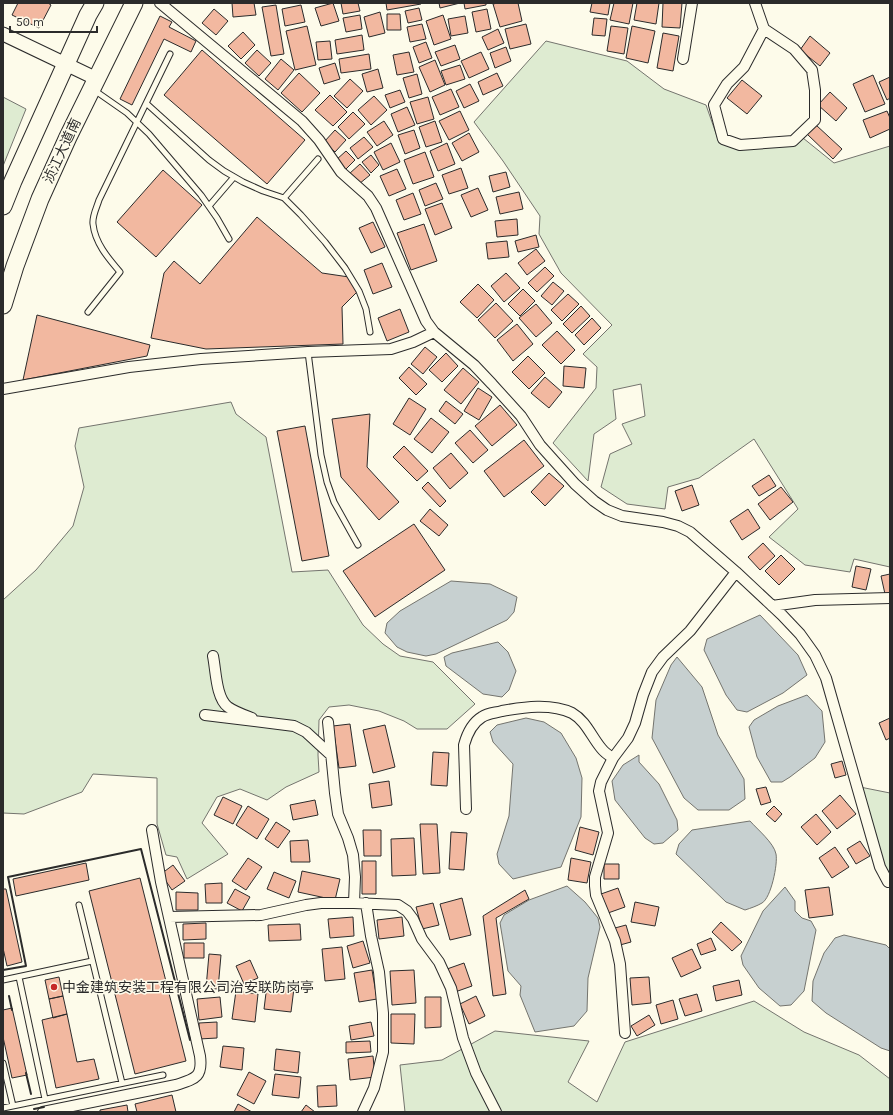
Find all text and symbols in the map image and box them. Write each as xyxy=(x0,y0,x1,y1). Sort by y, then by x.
scale bar xyxy=(10,8,97,34)
text: 50 m xyxy=(16,15,44,29)
street label: 浈江大道南 xyxy=(40,116,84,186)
place label: 中金建筑安装工程有限公司治安联防岗亭 xyxy=(62,979,314,996)
marker: 中金建筑安装工程有限公司治安联防岗亭 xyxy=(49,982,59,992)

